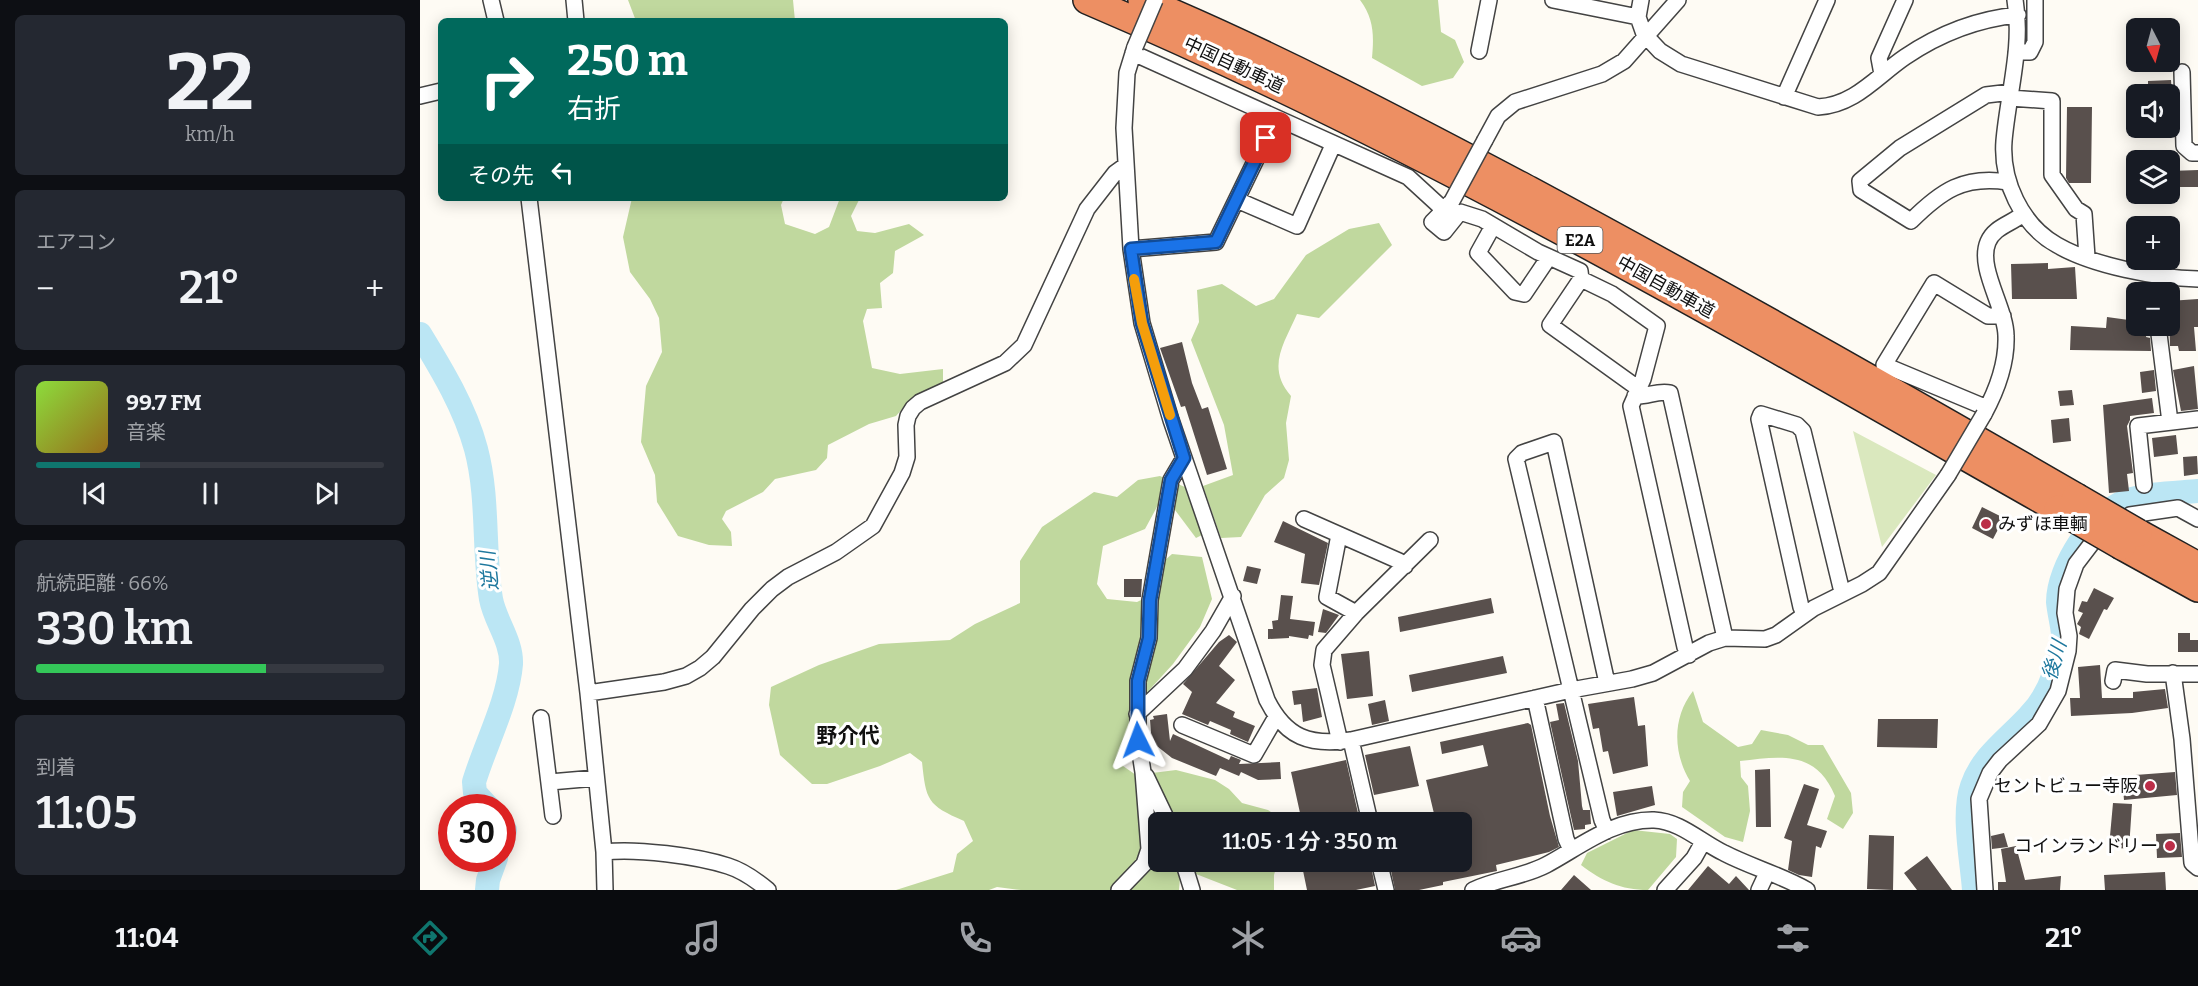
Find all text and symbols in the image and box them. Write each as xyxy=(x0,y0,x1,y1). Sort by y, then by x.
north arrow xyxy=(2126,18,2180,72)
map controls xyxy=(2126,18,2180,336)
street label: 中国自動車道 xyxy=(1180,32,1288,98)
text: 22 xyxy=(166,36,254,130)
text: 250 m xyxy=(567,36,688,86)
icon: right xyxy=(468,42,546,120)
button: sound xyxy=(2126,84,2180,138)
text: 右折 xyxy=(567,93,621,125)
pin xyxy=(1240,112,1291,163)
icon: arrive xyxy=(1249,121,1282,154)
text: km/h xyxy=(185,122,235,146)
button: layers xyxy=(2126,150,2180,204)
icon: left xyxy=(546,156,579,189)
text: その先 xyxy=(468,162,534,189)
button: + xyxy=(2126,216,2180,270)
road number: E2A xyxy=(1558,227,1602,253)
text: エアコン xyxy=(36,230,116,254)
street label: 中国自動車道 xyxy=(1613,251,1719,323)
text: 21° xyxy=(179,261,241,315)
text: − xyxy=(36,269,54,309)
text: + xyxy=(365,269,384,309)
button: − xyxy=(2126,282,2180,336)
text: 99.7 FM xyxy=(126,389,202,416)
text: 音楽 xyxy=(126,420,166,444)
icon: previous xyxy=(78,477,111,510)
icon: pause xyxy=(194,477,227,510)
icon: next xyxy=(310,477,343,510)
place label: みずほ車輌 xyxy=(1998,513,2088,535)
marker: みずほ車輌 xyxy=(1979,517,1993,531)
water label: 逆川 xyxy=(475,548,503,592)
text: 航続距離 · 66% xyxy=(36,571,169,595)
text: 330 km xyxy=(36,602,193,656)
water label: 後川 xyxy=(2037,636,2072,683)
position arrow xyxy=(1106,708,1170,772)
district label: 野介代 xyxy=(817,723,880,749)
text: 到着 xyxy=(36,755,76,779)
place label: セントビュー寺阪 xyxy=(1994,775,2138,797)
marker: セントビュー寺阪 xyxy=(2143,779,2157,793)
text: 11:05 xyxy=(36,786,137,840)
speed limit sign: 30 xyxy=(438,794,516,872)
text: 11:05 · 1 分 · 350 m xyxy=(1222,828,1398,855)
place label: コインランドリー xyxy=(2014,835,2158,857)
marker: コインランドリー xyxy=(2163,839,2177,853)
icon: directions xyxy=(409,917,451,959)
icon: music xyxy=(682,917,724,959)
icon: phone xyxy=(954,917,996,959)
icon: climate xyxy=(1227,917,1269,959)
icon: car xyxy=(1500,917,1542,959)
icon: filters xyxy=(1772,917,1814,959)
text: 11:04 xyxy=(115,922,179,954)
text: 21° xyxy=(2045,922,2083,954)

